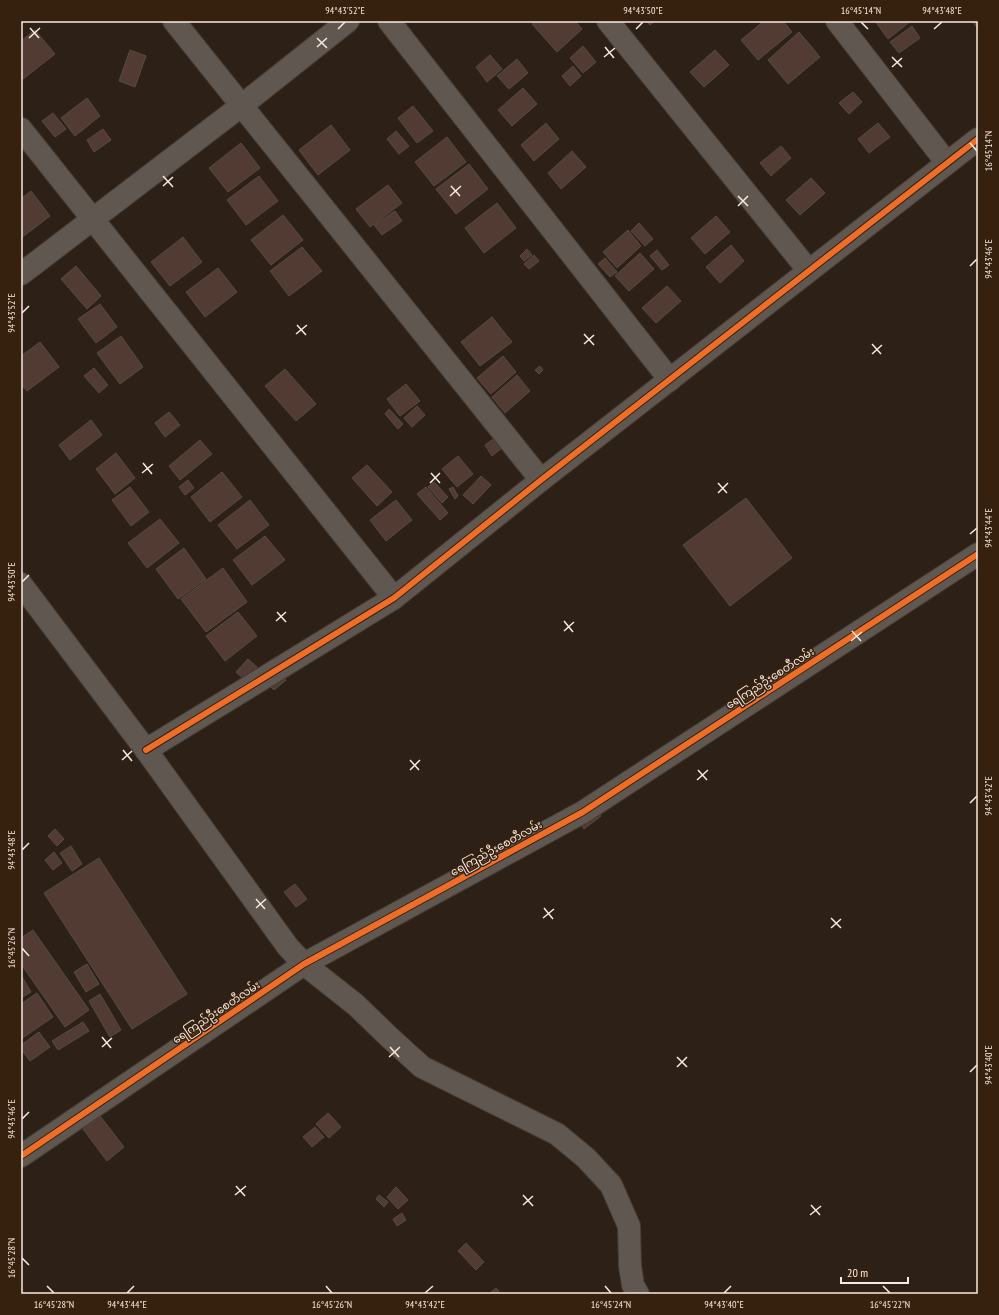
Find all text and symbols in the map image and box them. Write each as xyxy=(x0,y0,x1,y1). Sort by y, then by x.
text: 94°43'52"E xyxy=(325,4,365,17)
text: 94°43'50"E xyxy=(623,4,663,17)
text: 16°45'14"N xyxy=(841,4,881,17)
text: 94°43'48"E xyxy=(922,4,962,17)
text: 16°45'14"N xyxy=(982,131,995,171)
text: 94°43'46"E xyxy=(982,239,995,279)
text: 94°43'52"E xyxy=(5,293,18,333)
text: 94°43'44"E xyxy=(982,508,995,548)
text: 94°43'50"E xyxy=(5,562,18,602)
street label: ရေကြည်ဦးစေတီလမ်း xyxy=(723,644,818,714)
text: 94°43'42"E xyxy=(982,776,995,816)
street label: ရေကြည်ဦးစေတီလမ်း xyxy=(448,817,545,881)
text: 94°43'48"E xyxy=(5,830,18,870)
text: 16°45'26"N xyxy=(5,928,18,968)
street label: ရေကြည်ဦးစေတီလမ်း xyxy=(169,977,264,1048)
text: 94°43'40"E xyxy=(982,1045,995,1085)
text: 94°43'46"E xyxy=(5,1099,18,1139)
text: 16°45'28"N xyxy=(5,1238,18,1278)
scale bar xyxy=(841,1259,908,1285)
text: 20 m xyxy=(847,1265,868,1280)
text: 16°45'28"N xyxy=(34,1298,74,1311)
text: 94°43'44"E xyxy=(107,1298,147,1311)
text: 16°45'26"N xyxy=(312,1298,352,1311)
text: 94°43'42"E xyxy=(405,1298,445,1311)
text: 16°45'24"N xyxy=(591,1298,631,1311)
text: 94°43'40"E xyxy=(704,1298,744,1311)
text: 16°45'22"N xyxy=(870,1298,910,1311)

